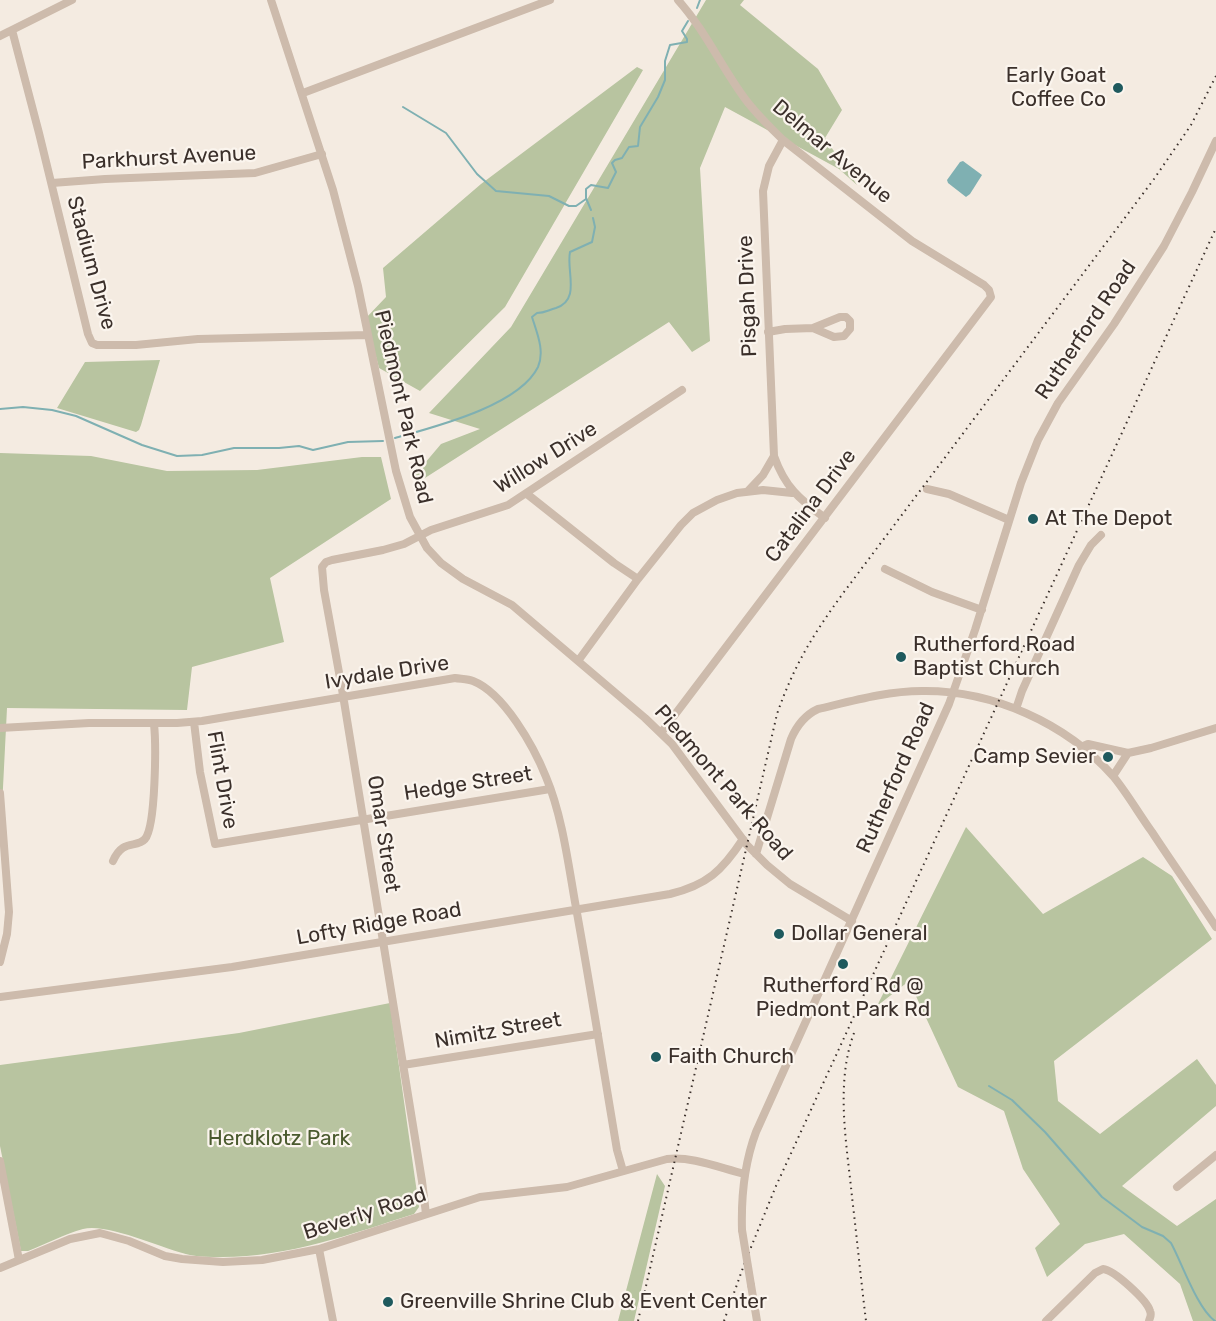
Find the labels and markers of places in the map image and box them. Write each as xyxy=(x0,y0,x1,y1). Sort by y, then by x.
place label: Early Goat Coffee Co xyxy=(1006,63,1106,113)
marker: Early Goat Coffee Co xyxy=(1111,81,1125,95)
place label: At The Depot xyxy=(1045,506,1172,532)
marker: At The Depot xyxy=(1026,512,1040,526)
place label: Rutherford Road Baptist Church xyxy=(913,632,1075,682)
marker: Rutherford Road Baptist Church xyxy=(894,650,908,664)
place label: Camp Sevier xyxy=(973,744,1096,770)
marker: Camp Sevier xyxy=(1101,750,1115,764)
place label: Dollar General xyxy=(791,921,927,947)
marker: Dollar General xyxy=(772,927,786,941)
marker: Rutherford Rd @ Piedmont Park Rd xyxy=(836,957,850,971)
place label: Rutherford Rd @ Piedmont Park Rd xyxy=(756,973,930,1023)
place label: Faith Church xyxy=(668,1044,794,1070)
marker: Faith Church xyxy=(649,1050,663,1064)
place label: Greenville Shrine Club & Event Center xyxy=(400,1289,767,1315)
marker: Greenville Shrine Club & Event Center xyxy=(381,1295,395,1309)

